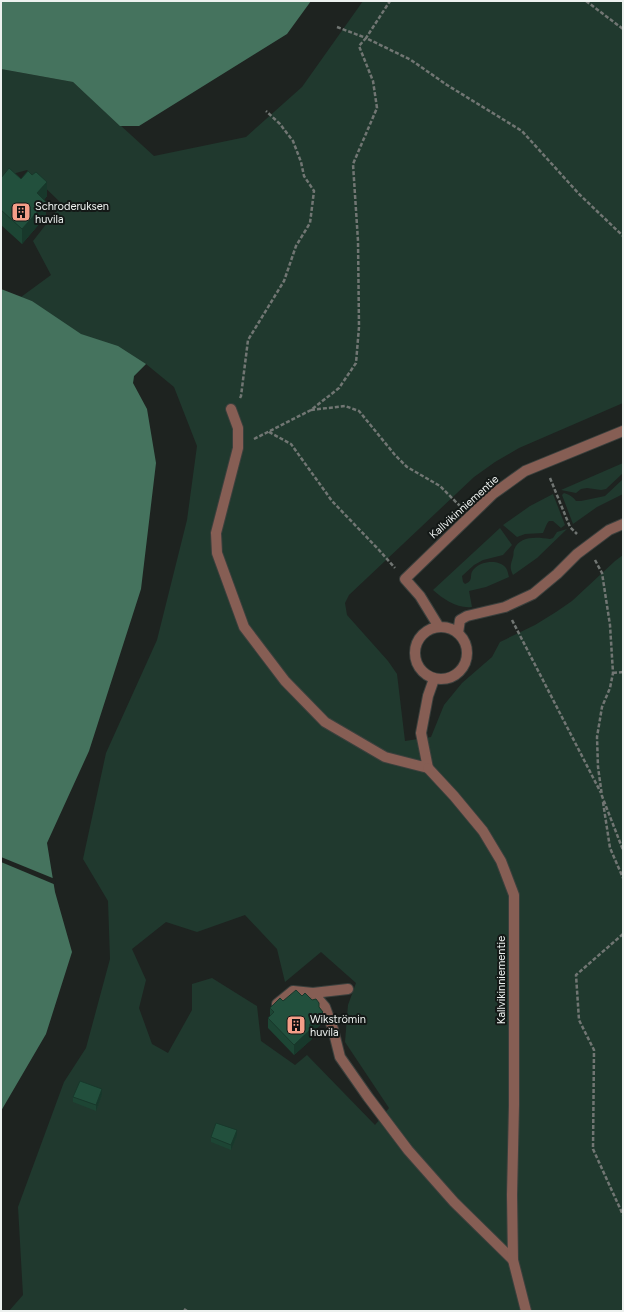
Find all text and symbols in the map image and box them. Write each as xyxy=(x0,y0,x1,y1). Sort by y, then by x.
place label: Schroderuksen huvila xyxy=(35,200,109,226)
building icon: Schroderuksen huvila xyxy=(10,201,32,223)
street label: Kallvikinniementie xyxy=(427,473,501,541)
street label: Kallvikinniementie xyxy=(495,936,508,1024)
place label: Wikströmin huvila xyxy=(310,1013,366,1039)
building icon: Wikströmin huvila xyxy=(285,1014,307,1036)

